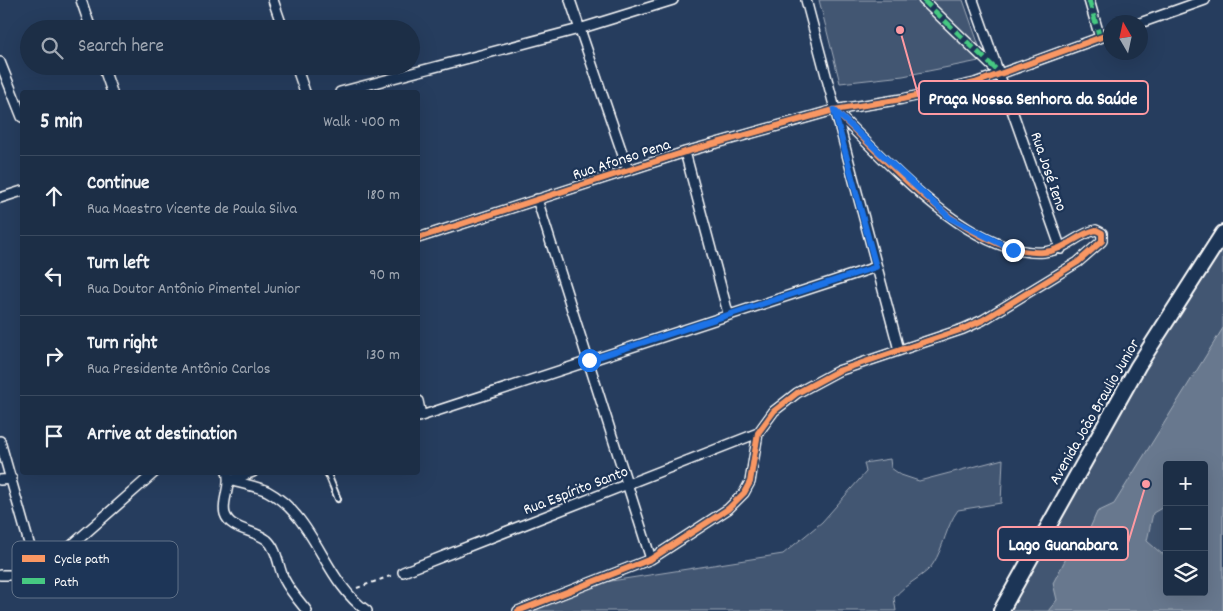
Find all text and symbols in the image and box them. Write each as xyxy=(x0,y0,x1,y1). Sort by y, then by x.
north arrow xyxy=(1103,15,1148,60)
search box xyxy=(20,20,420,75)
icon: search xyxy=(38,34,66,62)
text: Search here xyxy=(78,34,164,61)
callout: Praça Nossa Senhora da Saúde xyxy=(919,81,1148,114)
text: Praça Nossa Senhora da Saúde xyxy=(929,88,1138,113)
text: 5 min xyxy=(40,108,83,138)
text: Walk · 400 m xyxy=(323,111,400,134)
street label: Rua José Ieno xyxy=(1023,129,1072,215)
street label: Rua Afonso Pena xyxy=(570,134,674,187)
text: Continue xyxy=(87,171,149,198)
icon: ahead xyxy=(40,182,68,210)
text: 180 m xyxy=(367,184,400,207)
text: Rua Maestro Vicente de Paula Silva xyxy=(87,198,297,221)
route end xyxy=(1002,239,1025,262)
text: Turn left xyxy=(87,251,150,278)
icon: left xyxy=(40,262,68,290)
text: 90 m xyxy=(369,264,400,287)
text: Rua Doutor Antônio Pimentel Junior xyxy=(87,278,300,301)
text: Turn right xyxy=(87,331,158,358)
street label: Avenida João Braulio Junior xyxy=(1044,335,1146,489)
icon: right xyxy=(40,342,68,370)
text: 130 m xyxy=(366,344,400,367)
route start xyxy=(578,349,601,372)
text: Rua Presidente Antônio Carlos xyxy=(87,358,271,381)
icon: arrive xyxy=(40,422,68,450)
text: Arrive at destination xyxy=(87,422,237,449)
street label: Rua Espírito Santo xyxy=(520,461,632,522)
map controls xyxy=(1163,461,1208,596)
button: + xyxy=(1163,461,1208,506)
button: − xyxy=(1163,506,1208,551)
callout: Lago Guanabara xyxy=(998,527,1128,560)
text: Lago Guanabara xyxy=(1008,534,1118,559)
legend xyxy=(12,541,178,598)
text: Cycle path xyxy=(54,550,110,570)
button: layers xyxy=(1163,551,1208,596)
text: Path xyxy=(54,573,79,593)

